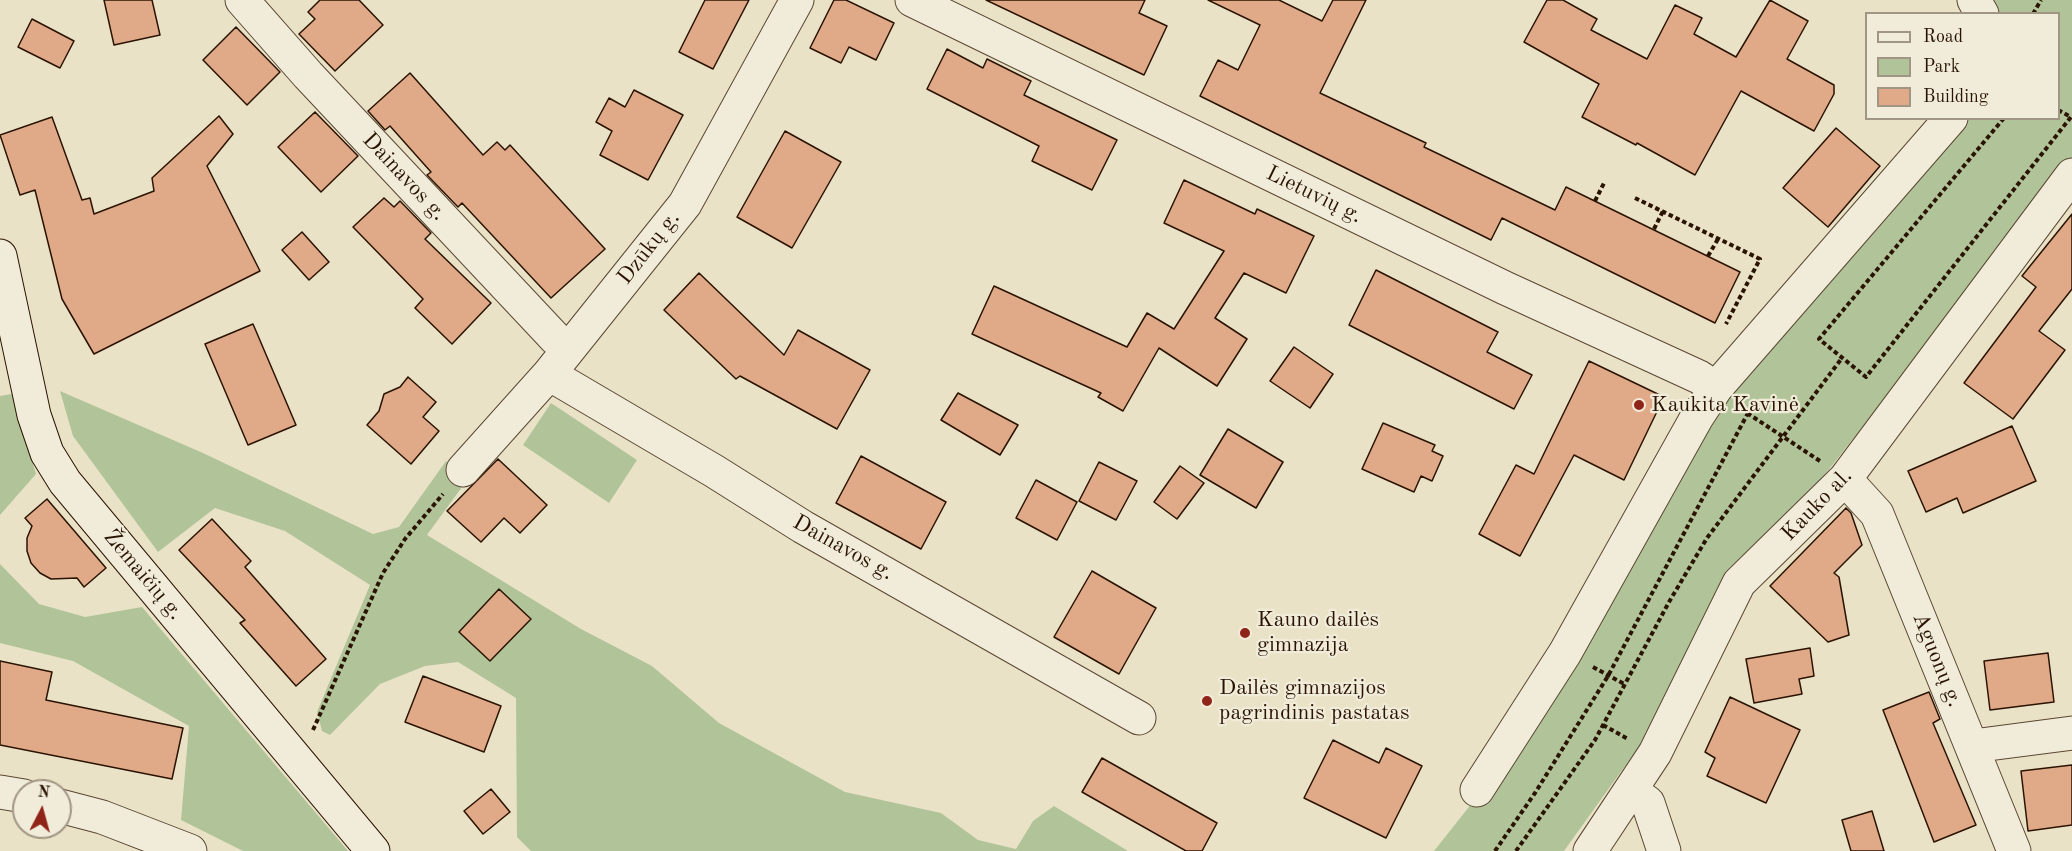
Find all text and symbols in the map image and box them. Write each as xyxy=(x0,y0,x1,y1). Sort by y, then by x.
legend xyxy=(1865,12,2060,120)
text: Road xyxy=(1923,28,1963,46)
text: Park xyxy=(1923,58,1960,76)
text: Building xyxy=(1923,88,1988,106)
street label: Dainavos g. xyxy=(356,127,452,227)
street label: Lietuvių g. xyxy=(1262,160,1366,230)
street label: Dzūkų g. xyxy=(612,206,686,290)
place label: Kaukita Kavinė xyxy=(1651,392,1799,418)
marker: Kaukita Kavinė xyxy=(1632,398,1646,412)
street label: Kauko al. xyxy=(1776,463,1858,547)
street label: Dainavos g. xyxy=(788,509,898,587)
street label: Žemaičių g. xyxy=(97,524,189,626)
place label: Kauno dailės gimnazija xyxy=(1257,607,1379,658)
street label: Aguonų g. xyxy=(1906,609,1968,711)
marker: Kauno dailės gimnazija xyxy=(1238,626,1252,640)
place label: Dailės gimnazijos pagrindinis pastatas xyxy=(1219,675,1409,726)
marker: Dailės gimnazijos pagrindinis pastatas xyxy=(1200,694,1214,708)
north arrow xyxy=(12,779,72,839)
text: N xyxy=(37,784,51,802)

